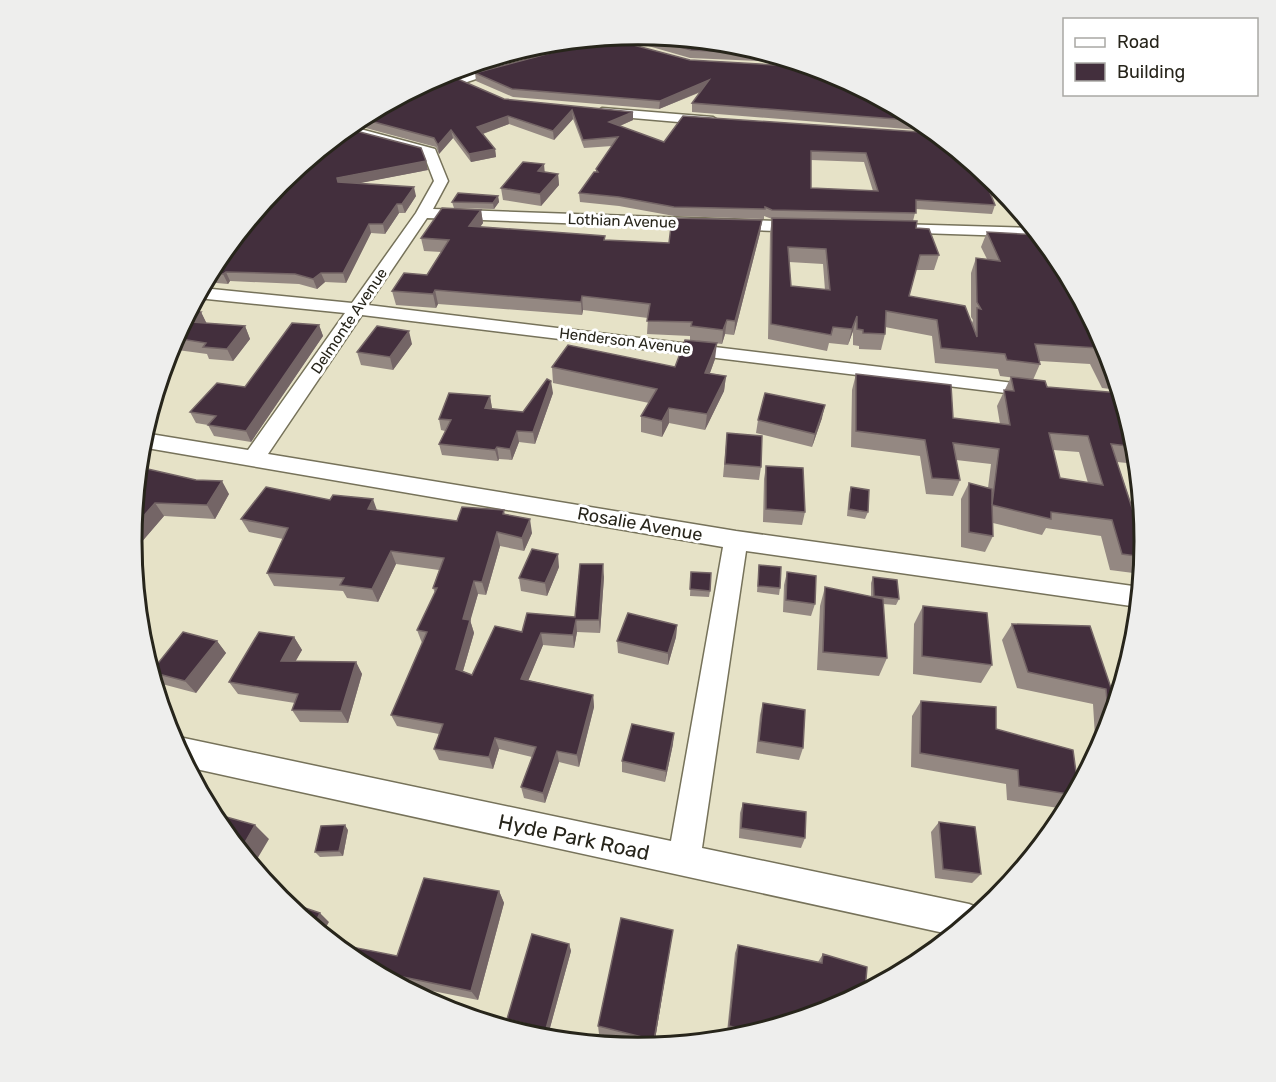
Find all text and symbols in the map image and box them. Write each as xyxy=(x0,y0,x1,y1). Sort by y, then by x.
legend xyxy=(1063,18,1258,96)
text: Road xyxy=(1117,31,1160,53)
text: Building xyxy=(1117,61,1185,83)
street label: Lothian Avenue xyxy=(567,210,677,232)
street label: Delmonte Avenue xyxy=(307,265,391,377)
street label: Henderson Avenue xyxy=(558,324,692,358)
street label: Rosalie Avenue xyxy=(576,502,704,546)
street label: Hyde Park Road xyxy=(496,809,652,865)

